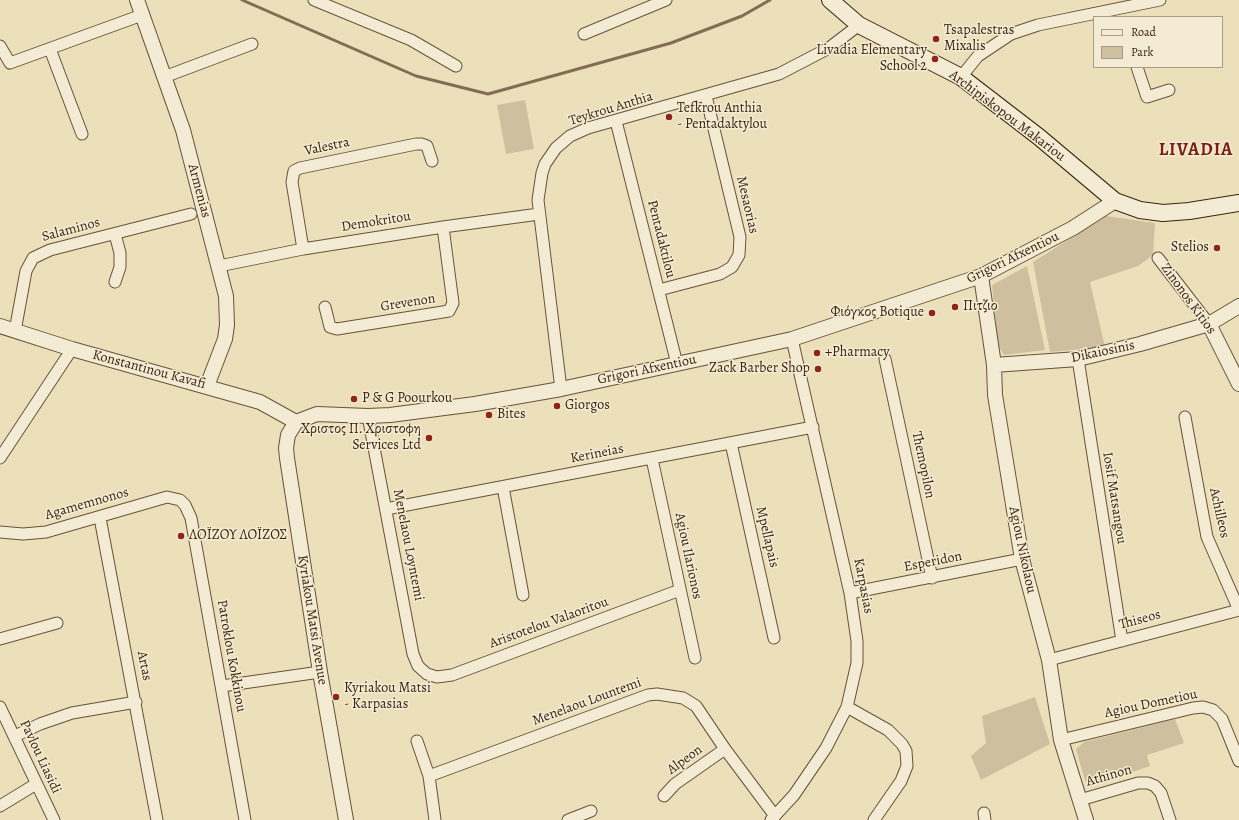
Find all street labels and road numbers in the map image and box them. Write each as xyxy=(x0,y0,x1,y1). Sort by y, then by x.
street label: Archipiskopou Makariou xyxy=(946,67,1068,165)
street label: Teykrou Anthia xyxy=(567,88,655,130)
street label: Valestra xyxy=(303,134,351,160)
street label: Armenias xyxy=(184,162,214,220)
street label: Mesaorias xyxy=(732,175,762,235)
street label: Pentadaktilou xyxy=(643,198,679,280)
street label: Demokritou xyxy=(340,208,412,236)
street label: Salaminos xyxy=(40,214,102,246)
street label: Grigori Afxentiou xyxy=(964,228,1062,288)
street label: Zinonos Kitios xyxy=(1157,260,1219,338)
street label: Grevenon xyxy=(379,290,437,316)
street label: Dikaiosinis xyxy=(1070,337,1136,367)
street label: Konstantinou Kavafi xyxy=(90,347,208,393)
street label: Grigori Afxentiou xyxy=(596,351,698,389)
street label: Themopilon xyxy=(908,430,938,500)
street label: Kerineias xyxy=(569,441,625,467)
street label: Iosif Matsangou xyxy=(1098,451,1130,545)
street label: Agamemnonos xyxy=(43,484,131,524)
street label: Achilleos xyxy=(1205,486,1233,540)
street label: Menelaou Loyntemi xyxy=(389,488,427,602)
street label: Mpellapais xyxy=(752,505,782,569)
street label: Agiou Nikolaou xyxy=(1005,505,1039,595)
street label: Agiou Ilarionos xyxy=(671,511,705,601)
street label: Esperidon xyxy=(902,548,964,576)
street label: Kyriakou Matsi Avenue xyxy=(293,554,331,686)
street label: Karpasias xyxy=(849,557,877,615)
street label: Aristotelou Valaoritou xyxy=(487,594,611,652)
street label: Patroklou Kokkinou xyxy=(213,598,249,714)
street label: Thiseos xyxy=(1117,606,1163,634)
street label: Artas xyxy=(133,650,155,682)
street label: Menelaou Lountemi xyxy=(530,674,644,730)
street label: Agiou Dometiou xyxy=(1103,686,1199,722)
street label: Pavlou Liasidi xyxy=(16,718,64,796)
street label: Alpeon xyxy=(664,742,706,778)
street label: Athinon xyxy=(1084,762,1134,790)

